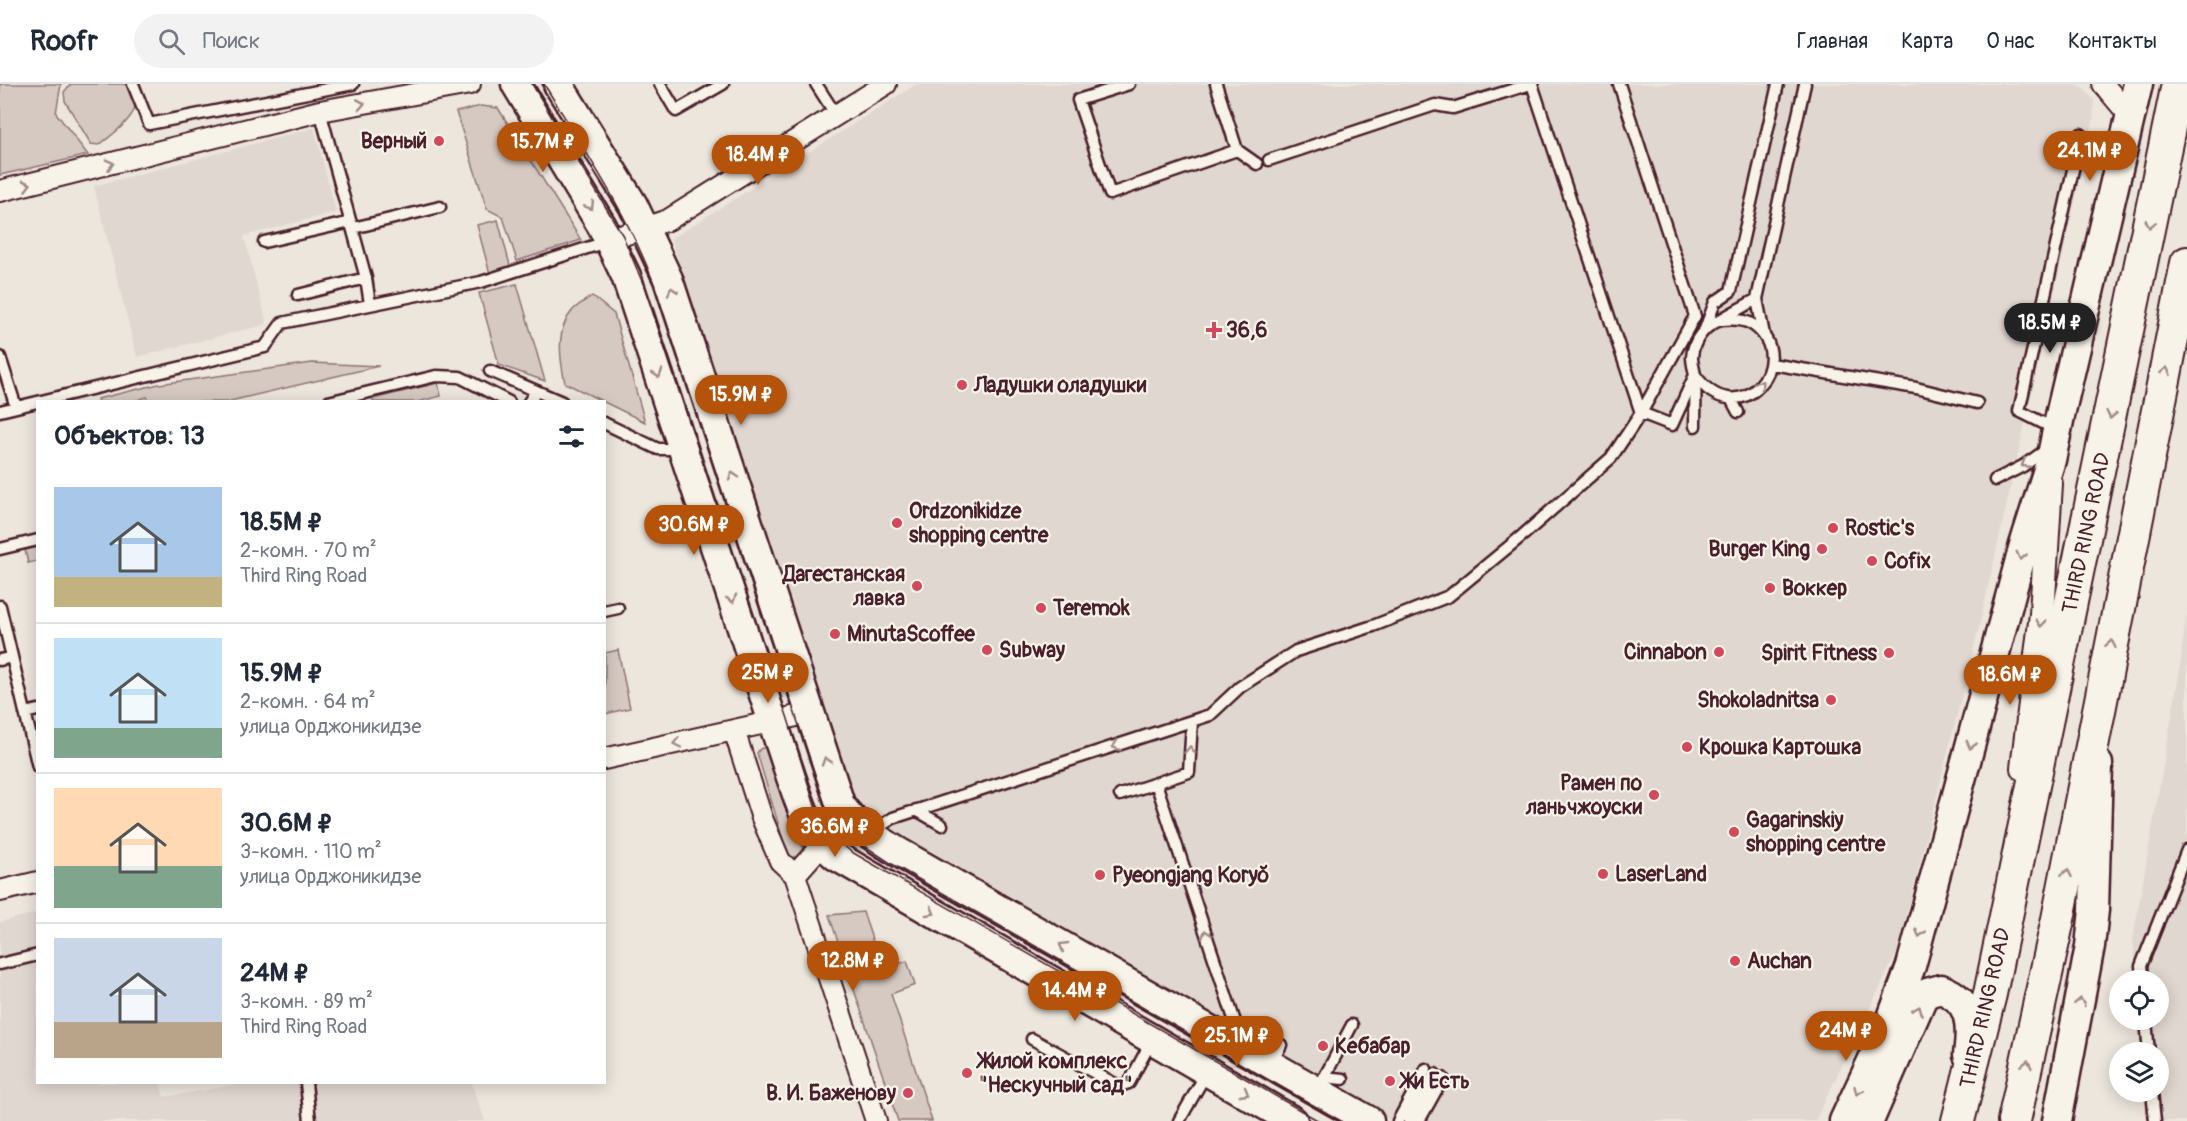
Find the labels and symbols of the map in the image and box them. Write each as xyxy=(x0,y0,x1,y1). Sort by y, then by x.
one-way arrow xyxy=(355,98,365,111)
pin: 15.7M ₽ xyxy=(488,122,598,173)
place label: Верный xyxy=(361,128,427,155)
pin: 24.1M ₽ xyxy=(2035,131,2145,182)
marker: Верный xyxy=(432,134,446,148)
pin: 18.4M ₽ xyxy=(703,135,813,186)
one-way arrow xyxy=(105,159,115,172)
one-way arrow xyxy=(21,179,31,192)
one-way arrow xyxy=(582,200,594,210)
one-way arrow xyxy=(2144,218,2157,228)
one-way arrow xyxy=(666,286,679,297)
pin: 18.5M ₽ xyxy=(1995,303,2105,354)
place label: 36,6 xyxy=(1226,317,1268,344)
marker: 36,6 xyxy=(1207,323,1221,337)
one-way arrow xyxy=(2159,366,2172,376)
one-way arrow xyxy=(651,368,664,379)
place label: Ладушки оладушки xyxy=(973,372,1147,399)
pin: 15.9M ₽ xyxy=(686,375,796,426)
marker: Ладушки оладушки xyxy=(955,378,969,392)
one-way arrow xyxy=(1752,380,1763,391)
one-way arrow xyxy=(2105,409,2118,419)
street label: THIRD RING ROAD xyxy=(2056,450,2117,616)
one-way arrow xyxy=(2021,456,2031,468)
one-way arrow xyxy=(727,471,740,482)
place label: Ordzonikidze shopping centre xyxy=(909,498,1049,549)
pin: 30.6M ₽ xyxy=(639,505,749,556)
place label: Rostic's xyxy=(1845,515,1915,542)
marker: Ordzonikidze shopping centre xyxy=(890,516,904,530)
marker: Rostic's xyxy=(1826,521,1840,535)
place label: Burger King xyxy=(1708,536,1810,563)
marker: Burger King xyxy=(1815,542,1829,556)
place label: Cofix xyxy=(1884,548,1931,575)
one-way arrow xyxy=(2015,551,2028,561)
marker: Cofix xyxy=(1865,554,1879,568)
place label: Дагестанская лавка xyxy=(781,561,905,612)
place label: Воккер xyxy=(1782,575,1847,602)
marker: Дагестанская лавка xyxy=(910,579,924,593)
marker: Воккер xyxy=(1763,581,1777,595)
one-way arrow xyxy=(725,593,738,604)
place label: Teremok xyxy=(1052,595,1130,622)
marker: Teremok xyxy=(1034,601,1048,615)
one-way arrow xyxy=(2035,619,2048,628)
place label: MinutaScoffee xyxy=(847,621,976,648)
marker: MinutaScoffee xyxy=(828,627,842,641)
place label: Subway xyxy=(999,637,1065,664)
place label: Cinnabon xyxy=(1624,639,1707,666)
place label: Spirit Fitness xyxy=(1761,640,1878,667)
one-way arrow xyxy=(2104,640,2117,650)
marker: Subway xyxy=(980,643,994,657)
marker: Cinnabon xyxy=(1712,645,1726,659)
marker: Spirit Fitness xyxy=(1882,646,1896,660)
pin: 25M ₽ xyxy=(726,653,810,704)
pin: 18.6M ₽ xyxy=(1955,655,2065,706)
place label: Shokoladnitsa xyxy=(1697,687,1819,714)
marker: Shokoladnitsa xyxy=(1824,693,1838,707)
place label: Крошка Картошка xyxy=(1699,734,1862,761)
one-way arrow xyxy=(673,736,683,749)
one-way arrow xyxy=(1111,738,1122,751)
one-way arrow xyxy=(1965,739,1978,749)
marker: Крошка Картошка xyxy=(1680,740,1694,754)
one-way arrow xyxy=(1184,745,1197,754)
one-way arrow xyxy=(821,756,833,767)
place label: Рамен по ланьчжоуски xyxy=(1525,770,1643,821)
marker: Рамен по ланьчжоуски xyxy=(1647,788,1661,802)
pin: 36.6M ₽ xyxy=(780,807,890,858)
place label: Gagarinskiy shopping centre xyxy=(1746,807,1886,858)
marker: Gagarinskiy shopping centre xyxy=(1727,825,1741,839)
place label: LaserLand xyxy=(1615,861,1707,888)
place label: Pyeongjang Koryŏ xyxy=(1112,862,1270,889)
marker: LaserLand xyxy=(1596,867,1610,881)
marker: Pyeongjang Koryŏ xyxy=(1093,868,1107,882)
one-way arrow xyxy=(2060,868,2073,878)
one-way arrow xyxy=(925,904,935,916)
street label: THIRD RING ROAD xyxy=(1954,925,2017,1091)
one-way arrow xyxy=(1914,928,1927,938)
one-way arrow xyxy=(1201,929,1213,940)
pin: 12.8M ₽ xyxy=(798,941,908,992)
one-way arrow xyxy=(1059,942,1069,953)
place label: Auchan xyxy=(1747,948,1812,975)
marker: Auchan xyxy=(1728,954,1742,968)
pin: 14.4M ₽ xyxy=(1020,971,1130,1022)
one-way arrow xyxy=(2073,997,2086,1007)
one-way arrow xyxy=(1911,1005,1923,1016)
pin: 24M ₽ xyxy=(1804,1011,1888,1062)
pin: 25.1M ₽ xyxy=(1182,1016,1292,1067)
place label: Кебабар xyxy=(1335,1033,1410,1060)
marker: Кебабар xyxy=(1316,1039,1330,1053)
place label: Жилой комплекс "Нескучный сад" xyxy=(975,1048,1132,1099)
one-way arrow xyxy=(2019,1059,2032,1069)
marker: Жилой комплекс "Нескучный сад" xyxy=(960,1066,974,1080)
place label: Жи Есть xyxy=(1398,1068,1470,1095)
marker: Жи Есть xyxy=(1383,1074,1397,1088)
place label: В. И. Баженову xyxy=(766,1080,896,1107)
one-way arrow xyxy=(1854,1085,1866,1096)
marker: В. И. Баженову xyxy=(901,1086,915,1100)
one-way arrow xyxy=(1239,1086,1249,1097)

